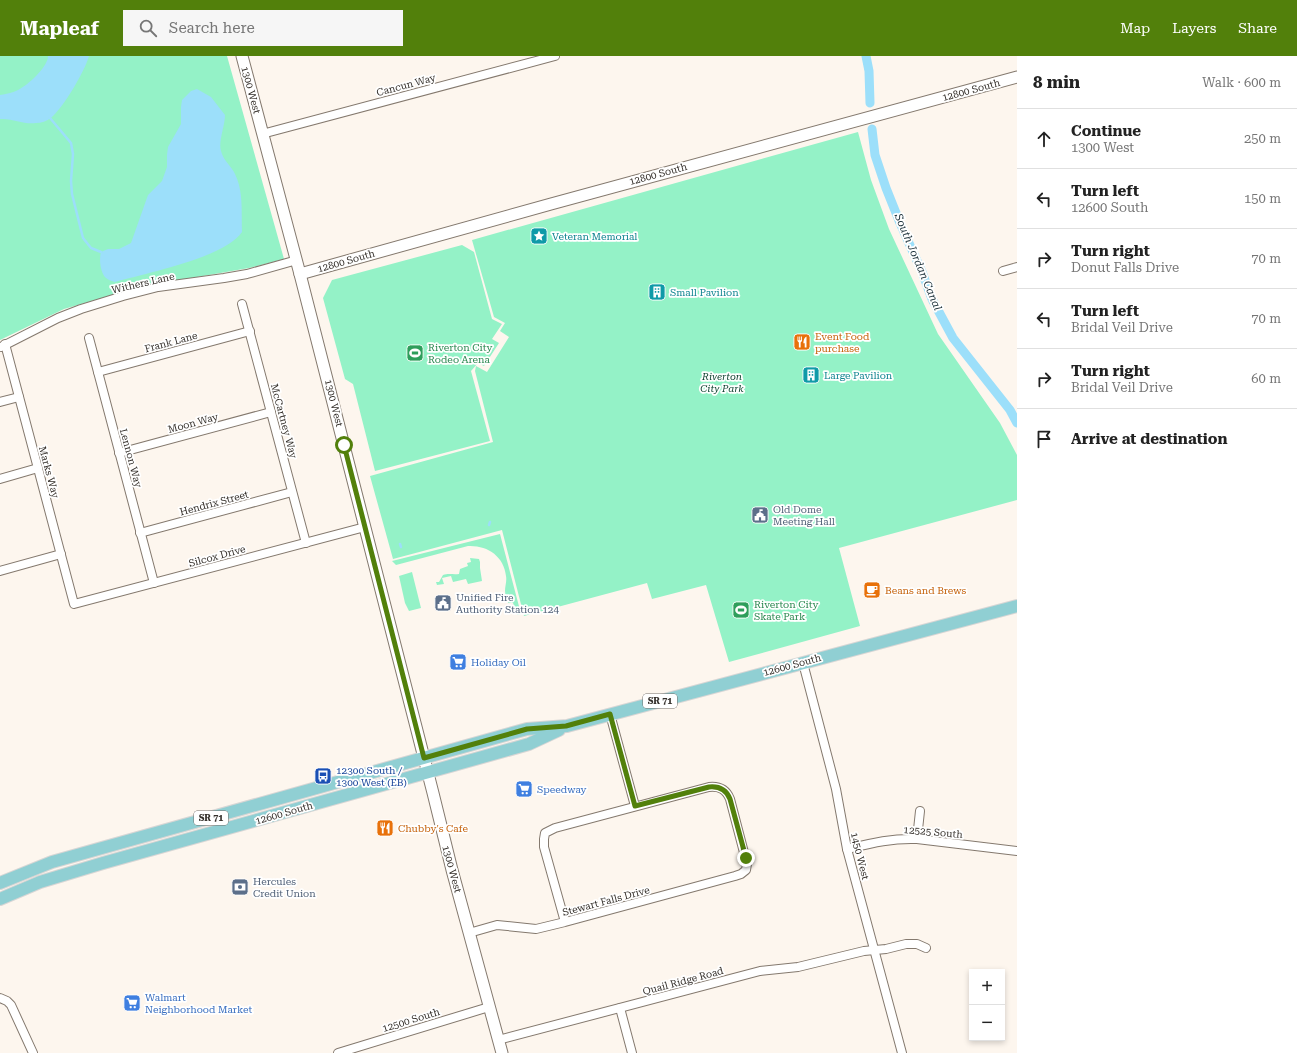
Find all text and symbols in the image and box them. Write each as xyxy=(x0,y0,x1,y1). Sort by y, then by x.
search box xyxy=(123,10,403,46)
text: Mapleaf xyxy=(20,17,99,40)
icon: search xyxy=(137,17,159,39)
text: Search here xyxy=(169,19,255,37)
text: Map xyxy=(1120,20,1150,36)
text: Layers xyxy=(1172,20,1216,36)
text: Share xyxy=(1238,20,1277,36)
street label: 1300 West xyxy=(239,65,263,115)
street label: Cancun Way xyxy=(375,72,437,98)
text: 8 min xyxy=(1033,72,1080,92)
text: Walk · 600 m xyxy=(1202,75,1281,90)
street label: 12800 South xyxy=(941,77,1002,103)
text: Continue xyxy=(1071,122,1141,140)
icon: ahead xyxy=(1033,128,1055,150)
text: 250 m xyxy=(1244,131,1281,146)
text: 1300 West xyxy=(1071,140,1134,155)
street label: 12800 South xyxy=(628,161,689,187)
text: Turn left xyxy=(1071,182,1139,200)
icon: left xyxy=(1033,188,1055,210)
text: 150 m xyxy=(1244,191,1281,206)
text: 12600 South xyxy=(1071,200,1148,215)
water label: South Jordan Canal xyxy=(891,211,944,312)
place icon: Veteran Memorial xyxy=(529,226,549,246)
place label: Veteran Memorial xyxy=(552,231,637,242)
text: Turn right xyxy=(1071,242,1150,260)
street label: 12800 South xyxy=(316,247,377,274)
icon: right xyxy=(1033,248,1055,270)
text: 70 m xyxy=(1251,251,1281,266)
text: Donut Falls Drive xyxy=(1071,260,1179,275)
street label: Withers Lane xyxy=(111,270,176,296)
building icon: Small Pavilion xyxy=(647,282,667,302)
place label: Small Pavilion xyxy=(670,287,739,298)
text: Turn left xyxy=(1071,302,1139,320)
icon: left xyxy=(1033,308,1055,330)
text: 70 m xyxy=(1251,311,1281,326)
text: Bridal Veil Drive xyxy=(1071,320,1173,335)
street label: Frank Lane xyxy=(143,330,199,354)
place label: Event Food purchase xyxy=(815,331,870,354)
restaurant icon: Event Food purchase xyxy=(792,332,812,352)
place label: Riverton City Rodeo Arena xyxy=(428,342,493,365)
sports icon: Riverton City Rodeo Arena xyxy=(405,343,425,363)
text: Turn right xyxy=(1071,362,1150,380)
building icon: Large Pavilion xyxy=(801,365,821,385)
icon: right xyxy=(1033,368,1055,390)
place label: Large Pavilion xyxy=(824,370,893,381)
park label: Riverton City Park xyxy=(700,371,744,394)
text: 60 m xyxy=(1251,371,1281,386)
street label: 1300 West xyxy=(323,378,345,428)
text: Bridal Veil Drive xyxy=(1071,380,1173,395)
street label: McCartney Way xyxy=(269,382,299,460)
street label: Moon Way xyxy=(167,411,219,435)
street label: Lennon Way xyxy=(118,427,144,489)
icon: arrive xyxy=(1033,428,1055,450)
text: Arrive at destination xyxy=(1071,430,1227,448)
route start xyxy=(335,436,353,454)
street label: Marks Way xyxy=(37,445,61,499)
street label: Hendrix Street xyxy=(178,488,250,517)
place label: Old Dome Meeting Hall xyxy=(773,504,835,527)
public building icon: Old Dome Meeting Hall xyxy=(750,505,770,525)
street label: Silcox Drive xyxy=(187,543,247,569)
cafe icon: Beans and Brews xyxy=(862,580,882,600)
place label: Beans and Brews xyxy=(885,585,966,596)
place label: Unified Fire Authority Station 124 xyxy=(456,592,559,615)
public building icon: Unified Fire Authority Station 124 xyxy=(433,593,453,613)
place label: Riverton City Skate Park xyxy=(754,599,819,622)
sports icon: Riverton City Skate Park xyxy=(731,600,751,620)
supermarket icon: Holiday Oil xyxy=(448,652,468,672)
street label: 12600 South xyxy=(762,652,823,678)
place label: Holiday Oil xyxy=(471,657,526,668)
road number: SR 71 xyxy=(643,694,677,708)
place label: 12300 South / 1300 West (EB) xyxy=(336,765,407,788)
bus stop icon: 12300 South / 1300 West (EB) xyxy=(313,766,333,786)
supermarket icon: Speedway xyxy=(514,779,534,799)
place label: Speedway xyxy=(537,784,587,795)
street label: 12600 South xyxy=(254,799,315,826)
road number: SR 71 xyxy=(194,811,228,825)
restaurant icon: Chubby's Cafe xyxy=(375,818,395,838)
place label: Chubby's Cafe xyxy=(398,823,468,834)
street label: 12525 South xyxy=(903,824,964,840)
street label: 1450 West xyxy=(849,831,871,881)
street label: 1300 West xyxy=(440,844,464,894)
route end xyxy=(737,849,755,867)
place label: Hercules Credit Union xyxy=(253,876,316,899)
bank icon: Hercules Credit Union xyxy=(230,877,250,897)
street label: Stewart Falls Drive xyxy=(561,884,651,918)
street label: Quail Ridge Road xyxy=(641,965,725,997)
map controls xyxy=(969,969,1005,1041)
button: + xyxy=(969,969,1005,1005)
place label: Walmart Neighborhood Market xyxy=(145,992,252,1015)
supermarket icon: Walmart Neighborhood Market xyxy=(122,993,142,1013)
button: − xyxy=(969,1005,1005,1041)
street label: 12500 South xyxy=(381,1006,442,1034)

